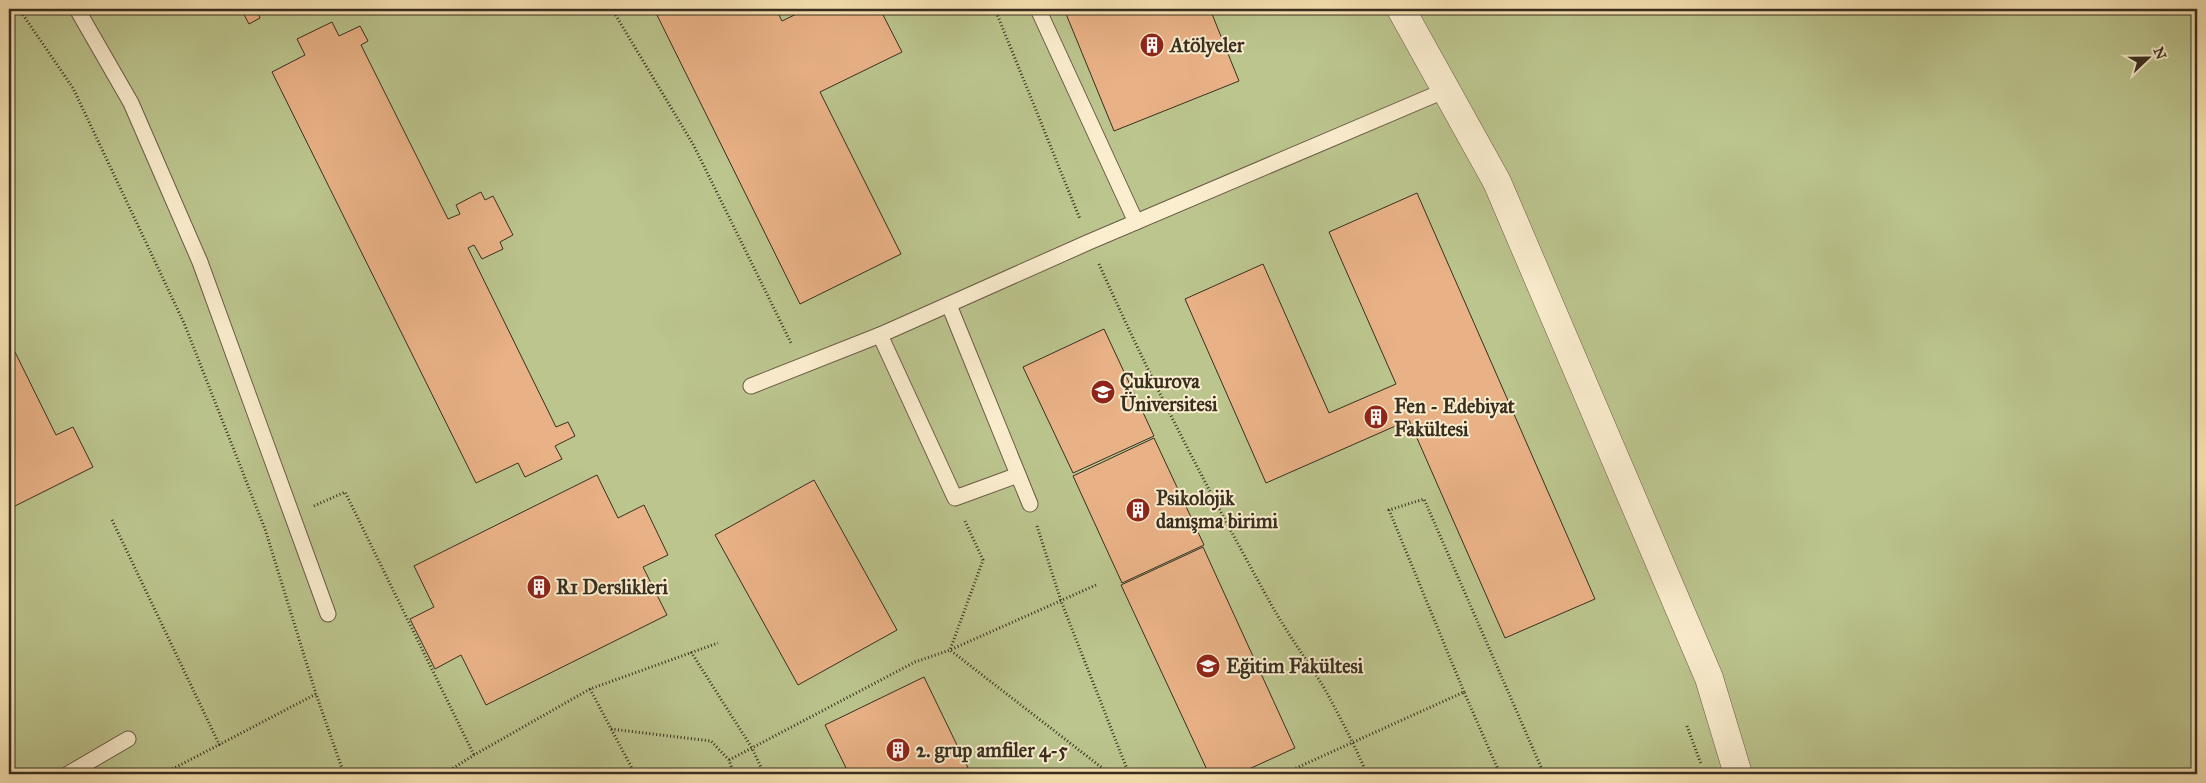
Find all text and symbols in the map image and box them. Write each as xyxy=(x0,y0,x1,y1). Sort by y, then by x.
building icon: Atölyeler xyxy=(1139,32,1165,58)
north arrow xyxy=(2124,32,2174,82)
place label: Atölyeler xyxy=(1168,33,1245,58)
text: N xyxy=(2149,45,2170,62)
place label: Çukurova Üniversitesi xyxy=(1120,369,1218,416)
school or university icon: Çukurova Üniversitesi xyxy=(1090,379,1116,405)
place label: Fen - Edebiyat Fakültesi xyxy=(1394,394,1516,441)
building icon: Fen - Edebiyat Fakültesi xyxy=(1363,404,1389,430)
place label: Psikolojik danışma birimi xyxy=(1156,486,1279,534)
building icon: Psikolojik danışma birimi xyxy=(1125,497,1151,523)
building icon: R1 Derslikleri xyxy=(526,574,552,600)
place label: R1 Derslikleri xyxy=(556,575,669,599)
school or university icon: Eğitim Fakültesi xyxy=(1195,653,1221,679)
place label: Eğitim Fakültesi xyxy=(1226,654,1364,679)
building icon: 2. grup amfiler 4-5 xyxy=(885,737,911,763)
place label: 2. grup amfiler 4-5 xyxy=(916,738,1068,763)

